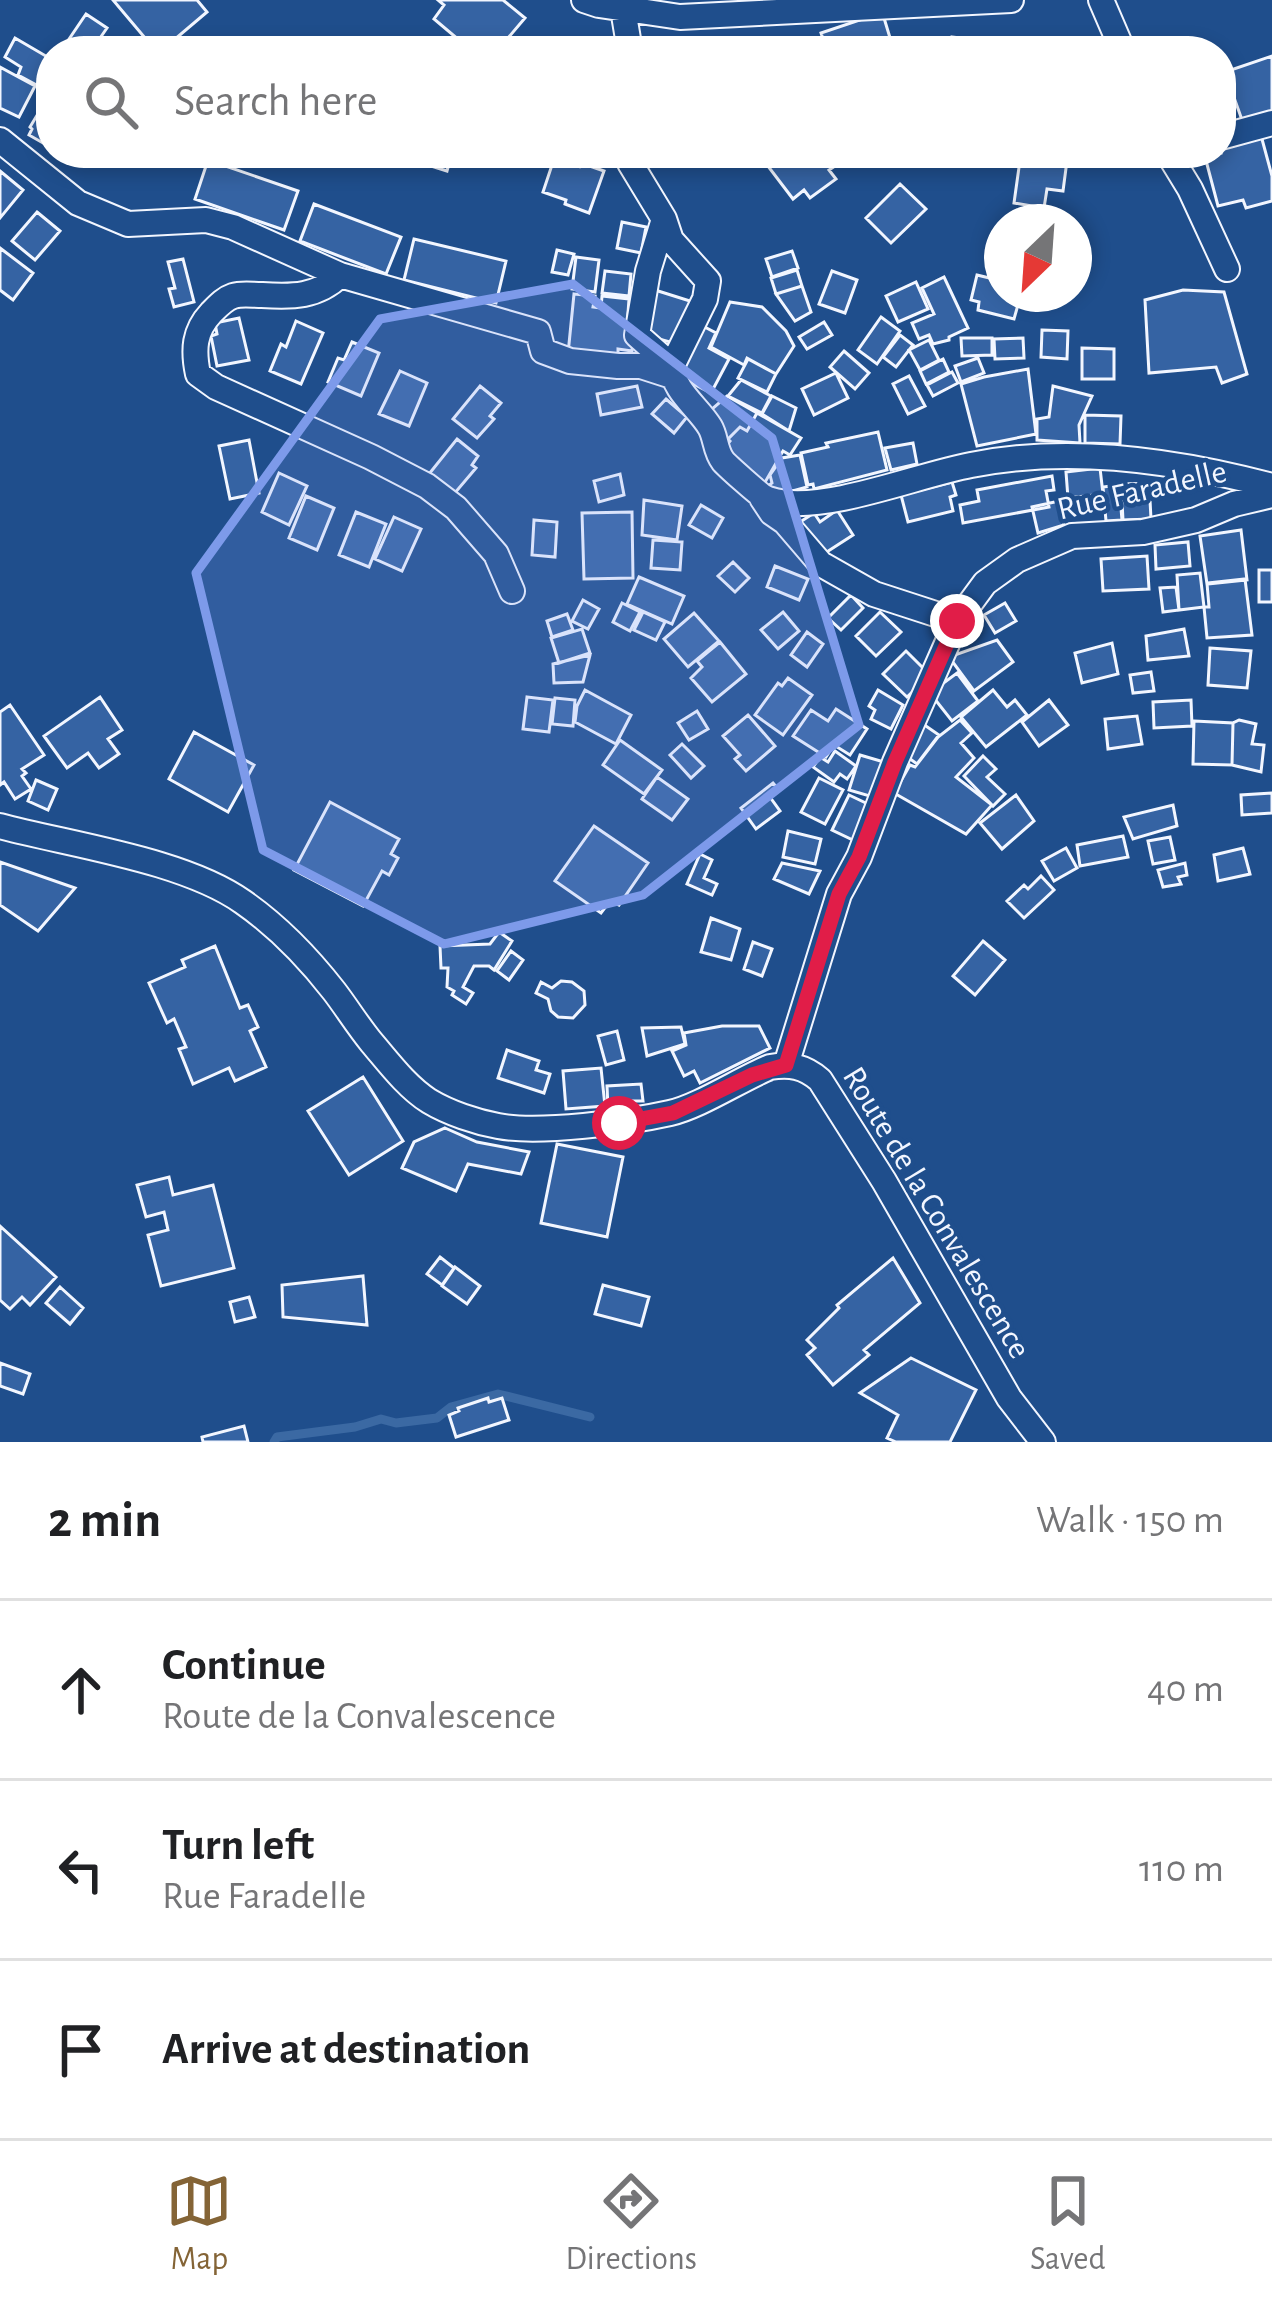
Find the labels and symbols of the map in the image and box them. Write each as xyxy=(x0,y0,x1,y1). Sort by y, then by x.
north arrow xyxy=(984,204,1092,312)
street label: Rue Faradelle xyxy=(1054,455,1230,527)
route end xyxy=(930,594,984,648)
street label: Route de la Convalescence xyxy=(836,1062,1036,1364)
route start xyxy=(592,1096,646,1150)

